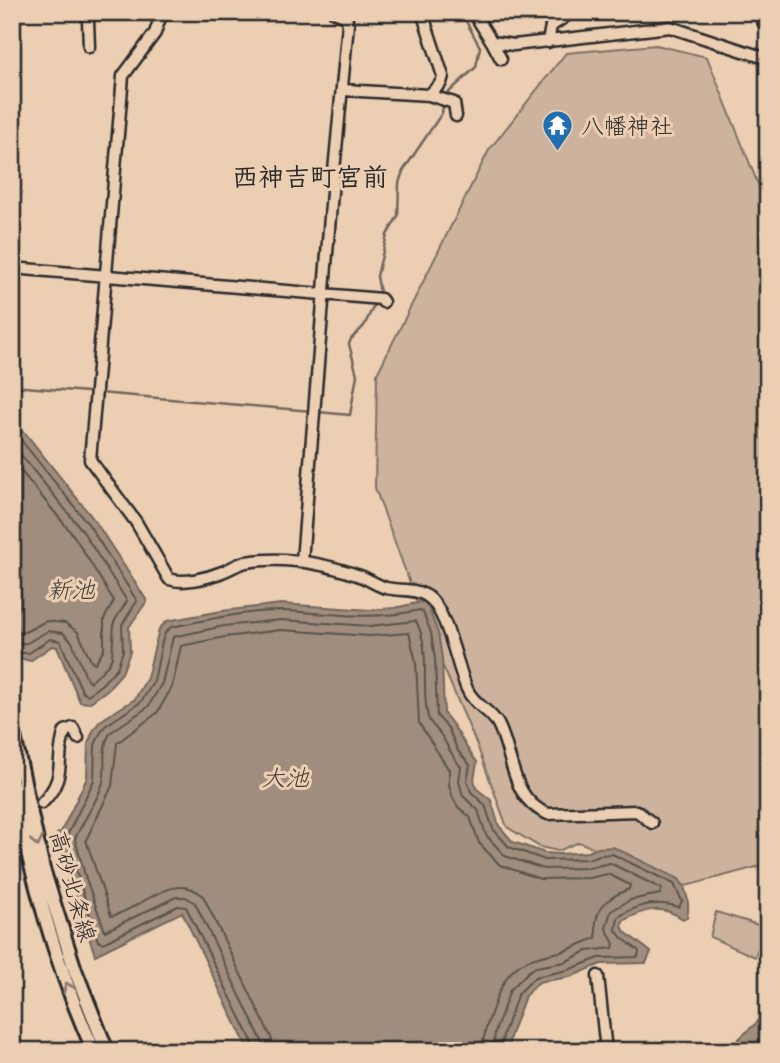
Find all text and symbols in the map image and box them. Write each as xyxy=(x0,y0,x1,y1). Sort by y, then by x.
temple icon: 八幡神社 xyxy=(541,109,575,153)
place label: 八幡神社 xyxy=(581,113,673,141)
district label: 西神吉町宮前 xyxy=(232,163,388,194)
water label: 新池 xyxy=(47,576,96,605)
water label: 大池 xyxy=(261,764,310,793)
street label: 高砂北条線 xyxy=(43,827,101,945)
one-way arrow xyxy=(29,836,44,848)
one-way arrow xyxy=(63,982,77,994)

